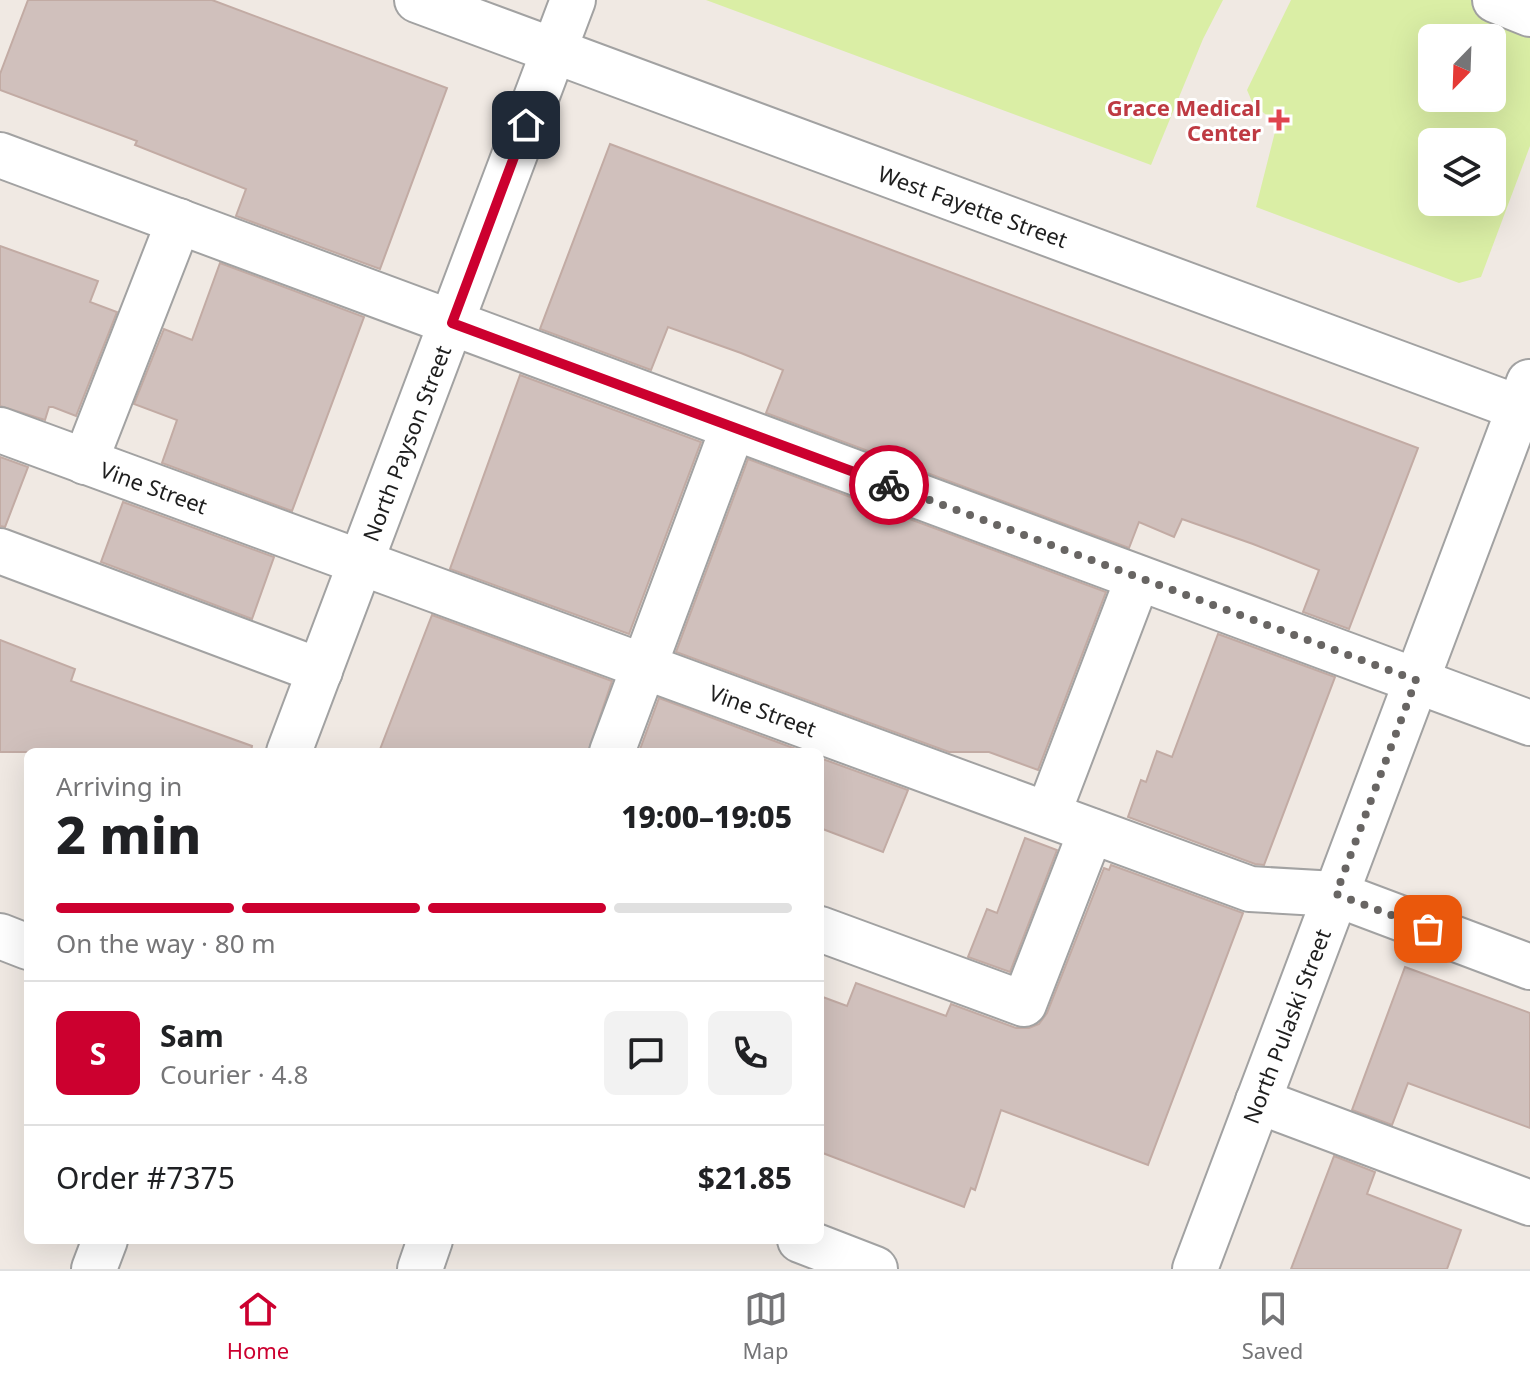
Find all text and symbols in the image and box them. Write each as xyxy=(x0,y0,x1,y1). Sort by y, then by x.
north arrow xyxy=(1418,24,1506,112)
map controls xyxy=(1418,24,1506,216)
pin xyxy=(492,91,560,159)
place label: Grace Medical Center xyxy=(1107,92,1261,147)
icon: home xyxy=(504,103,548,147)
marker: Grace Medical Center xyxy=(1268,109,1290,131)
button: layers xyxy=(1418,128,1506,216)
street label: West Fayette Street xyxy=(874,158,1072,254)
street label: North Payson Street xyxy=(355,341,457,545)
courier xyxy=(849,445,929,525)
street label: Vine Street xyxy=(96,454,212,520)
icon: bike xyxy=(867,463,911,507)
street label: Vine Street xyxy=(705,677,821,743)
text: Arriving in xyxy=(56,768,182,804)
text: 19:00–19:05 xyxy=(621,796,792,837)
text: 2 min xyxy=(56,798,201,869)
pin xyxy=(1394,895,1462,963)
icon: bag xyxy=(1406,907,1450,951)
street label: North Pulaski Street xyxy=(1235,924,1337,1128)
text: On the way · 80 m xyxy=(56,925,276,961)
button: chat xyxy=(604,1011,688,1095)
button: phone xyxy=(708,1011,792,1095)
text: Sam xyxy=(160,1015,224,1056)
text: S xyxy=(90,1033,106,1074)
text: Courier · 4.8 xyxy=(160,1056,308,1092)
text: Order #7375 xyxy=(56,1157,235,1198)
text: $21.85 xyxy=(698,1157,792,1198)
tab: Home xyxy=(227,1287,289,1365)
tab: Map xyxy=(743,1287,788,1365)
tab: Saved xyxy=(1242,1287,1303,1365)

